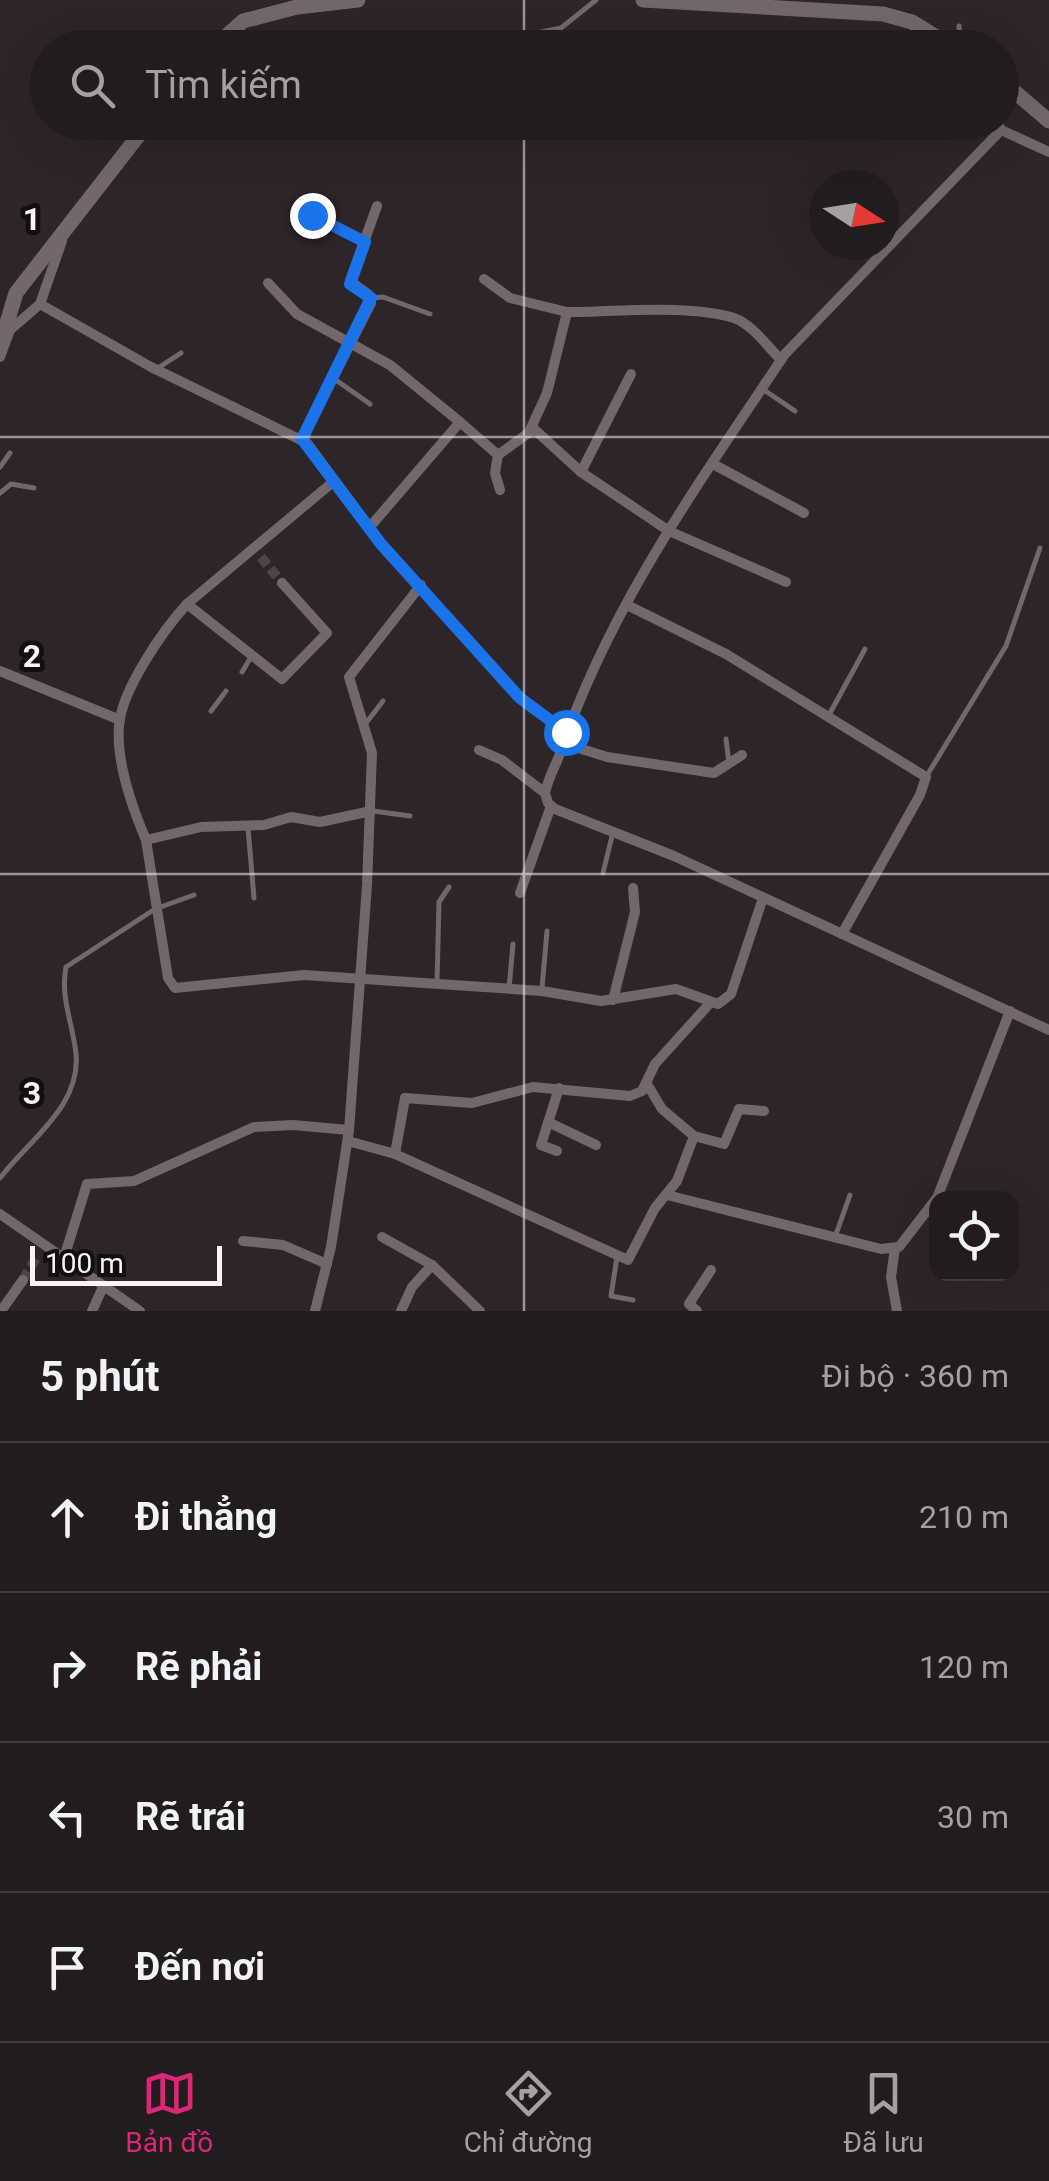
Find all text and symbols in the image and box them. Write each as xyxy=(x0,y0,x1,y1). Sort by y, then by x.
search box xyxy=(30,30,1019,140)
icon: search xyxy=(65,58,120,113)
text: Tìm kiếm xyxy=(145,63,302,107)
north arrow xyxy=(809,170,899,260)
route end xyxy=(290,193,336,239)
text: 1 xyxy=(23,200,41,238)
text: 2 xyxy=(23,637,41,675)
route start xyxy=(544,710,590,756)
text: 3 xyxy=(23,1074,41,1112)
map controls xyxy=(929,1191,1019,1281)
button: locate xyxy=(929,1191,1019,1281)
scale bar xyxy=(30,1241,222,1286)
text: 100 m xyxy=(45,1247,124,1280)
text: 5 phút xyxy=(40,1352,159,1401)
text: Đi bộ · 360 m xyxy=(821,1357,1009,1395)
icon: ahead xyxy=(40,1490,95,1545)
text: Đi thẳng xyxy=(135,1495,277,1539)
text: 210 m xyxy=(919,1498,1009,1536)
icon: right xyxy=(40,1640,95,1695)
text: Rẽ phải xyxy=(135,1645,262,1689)
text: 120 m xyxy=(919,1648,1009,1686)
icon: left xyxy=(40,1790,95,1845)
text: Rẽ trái xyxy=(135,1795,246,1839)
text: 30 m xyxy=(937,1798,1009,1836)
icon: arrive xyxy=(40,1940,95,1995)
text: Đến nơi xyxy=(135,1945,265,1989)
tab: Bản đồ xyxy=(125,2066,213,2159)
tab: Chỉ đường xyxy=(464,2066,593,2159)
tab: Đã lưu xyxy=(843,2066,924,2159)

